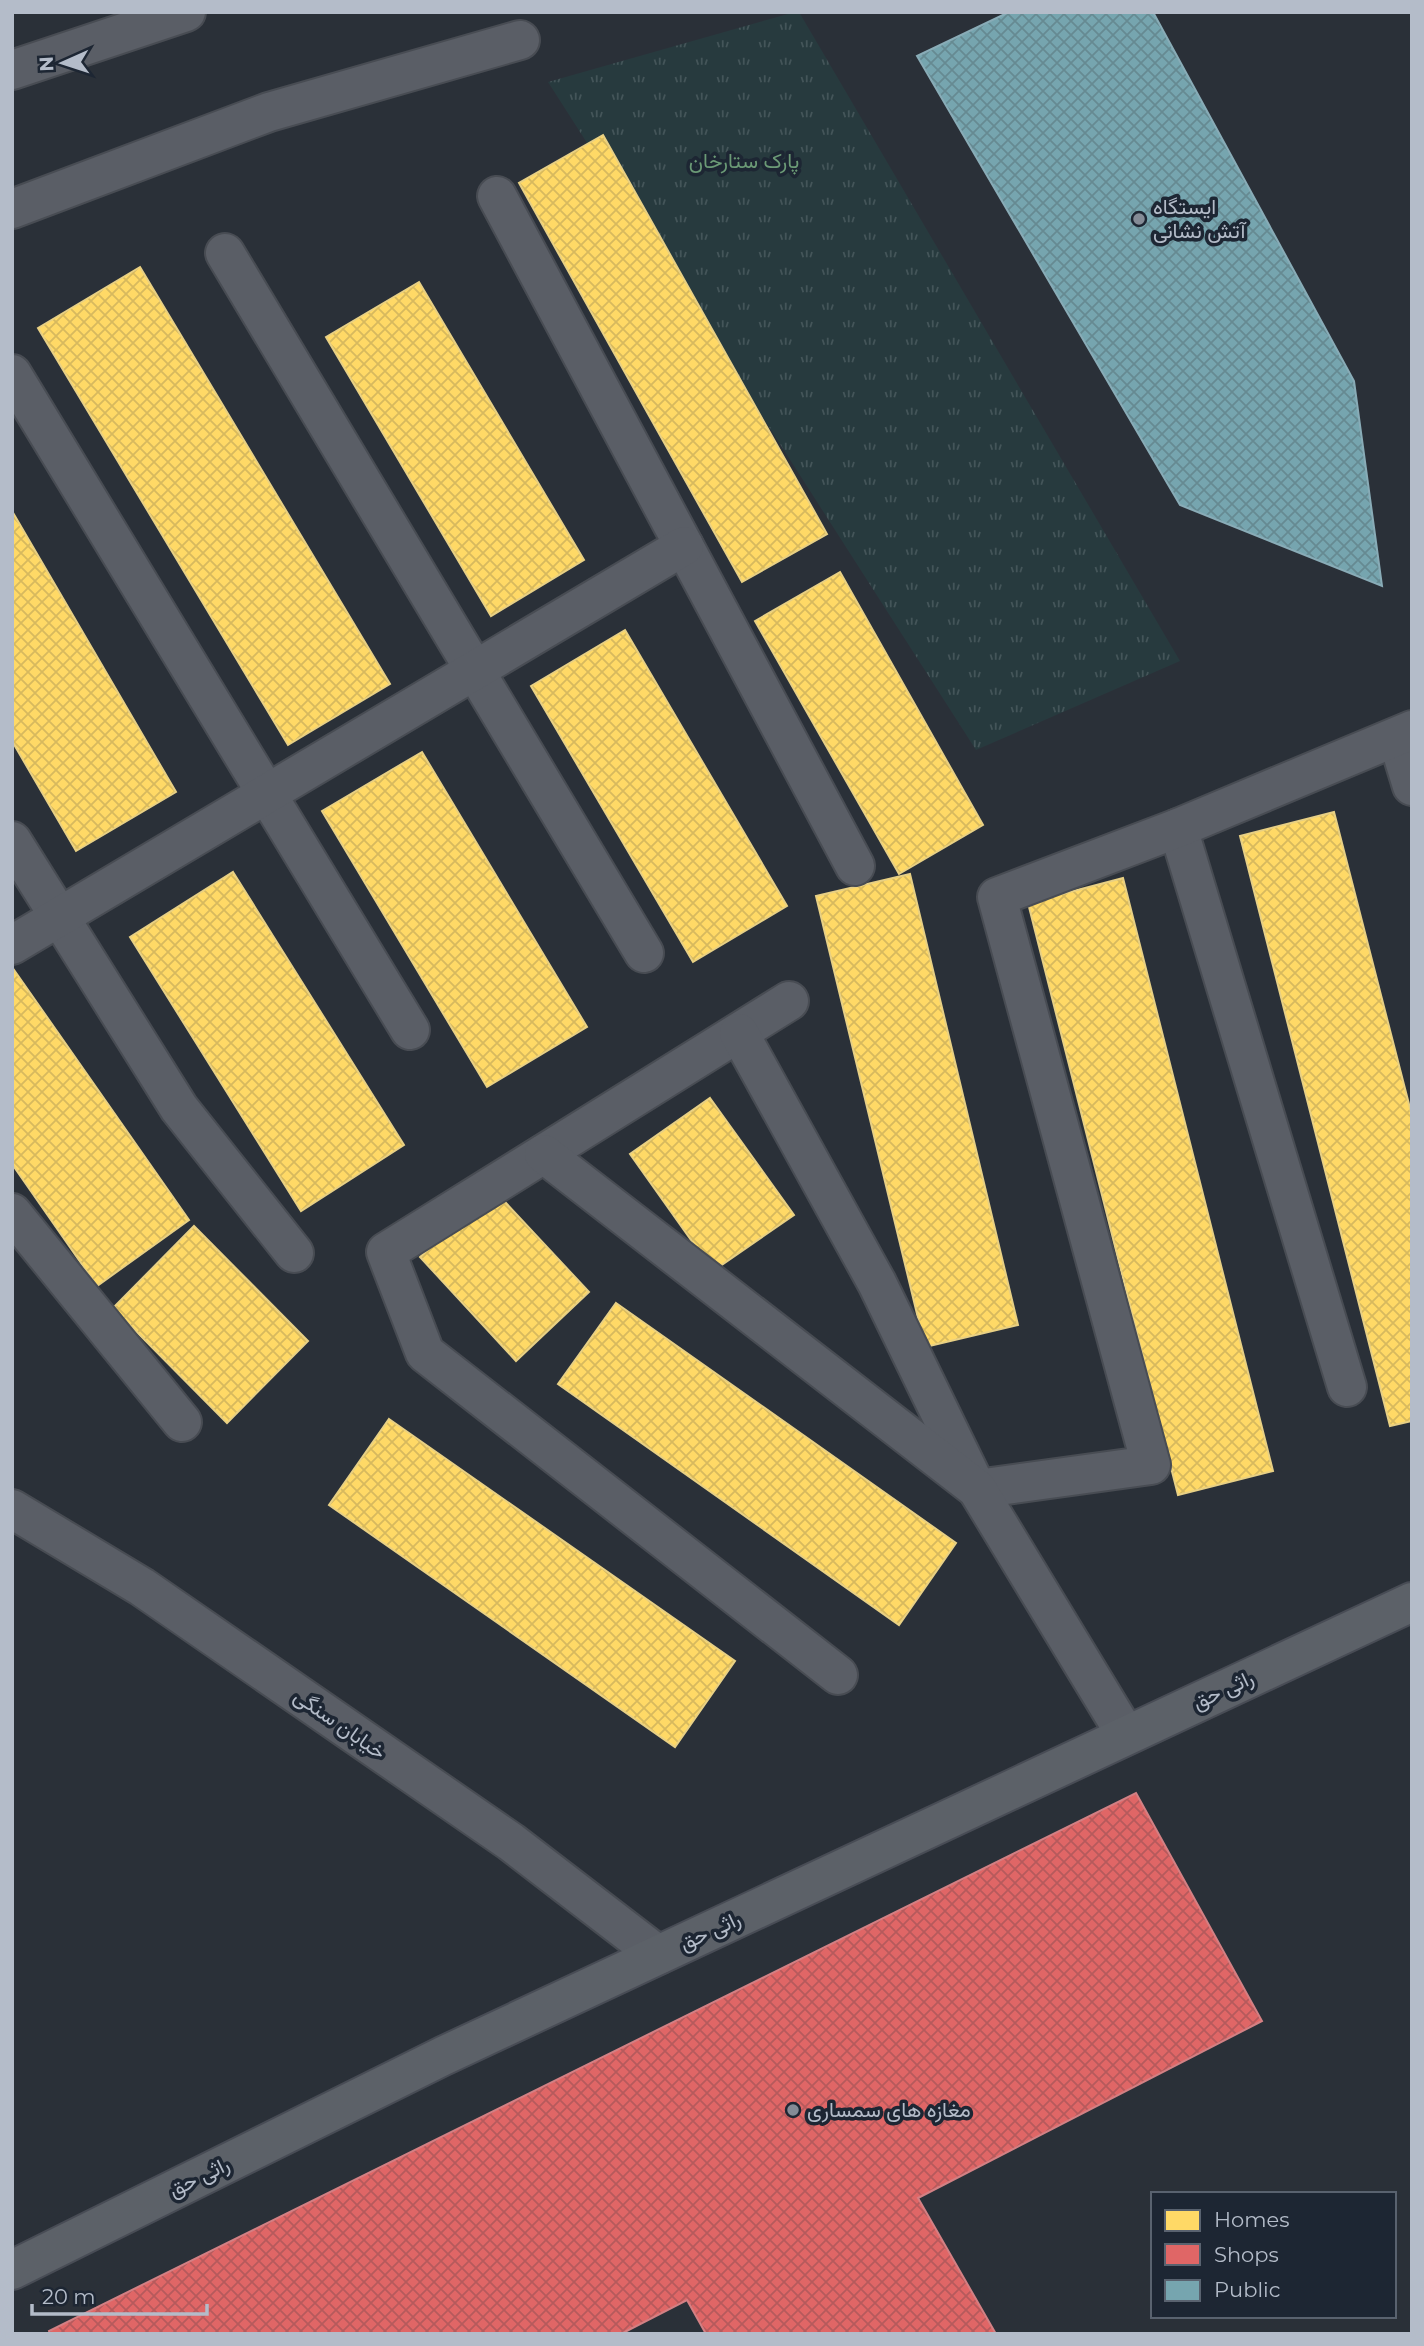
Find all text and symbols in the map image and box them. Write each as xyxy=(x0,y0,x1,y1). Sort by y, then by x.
north arrow xyxy=(28,28,98,98)
text: N xyxy=(35,56,58,72)
park label: پارک ستارخان xyxy=(689,148,799,175)
place label: ایستگاه آتش نشانی xyxy=(1153,194,1247,243)
marker: ایستگاه آتش نشانی xyxy=(1131,211,1147,227)
street label: راثی حق xyxy=(1188,1665,1258,1715)
street label: خیابان سنگی xyxy=(289,1683,391,1764)
street label: راثی حق xyxy=(675,1906,745,1956)
place label: مغازه های سمساری xyxy=(807,2097,971,2123)
marker: مغازه های سمساری xyxy=(785,2102,801,2118)
street label: راثی حق xyxy=(164,2151,234,2203)
legend xyxy=(1151,2192,1396,2318)
text: Homes xyxy=(1214,2207,1289,2232)
text: Shops xyxy=(1214,2242,1279,2267)
scale bar xyxy=(32,2272,206,2316)
text: Public xyxy=(1214,2277,1281,2302)
text: 20 m xyxy=(42,2284,96,2309)

